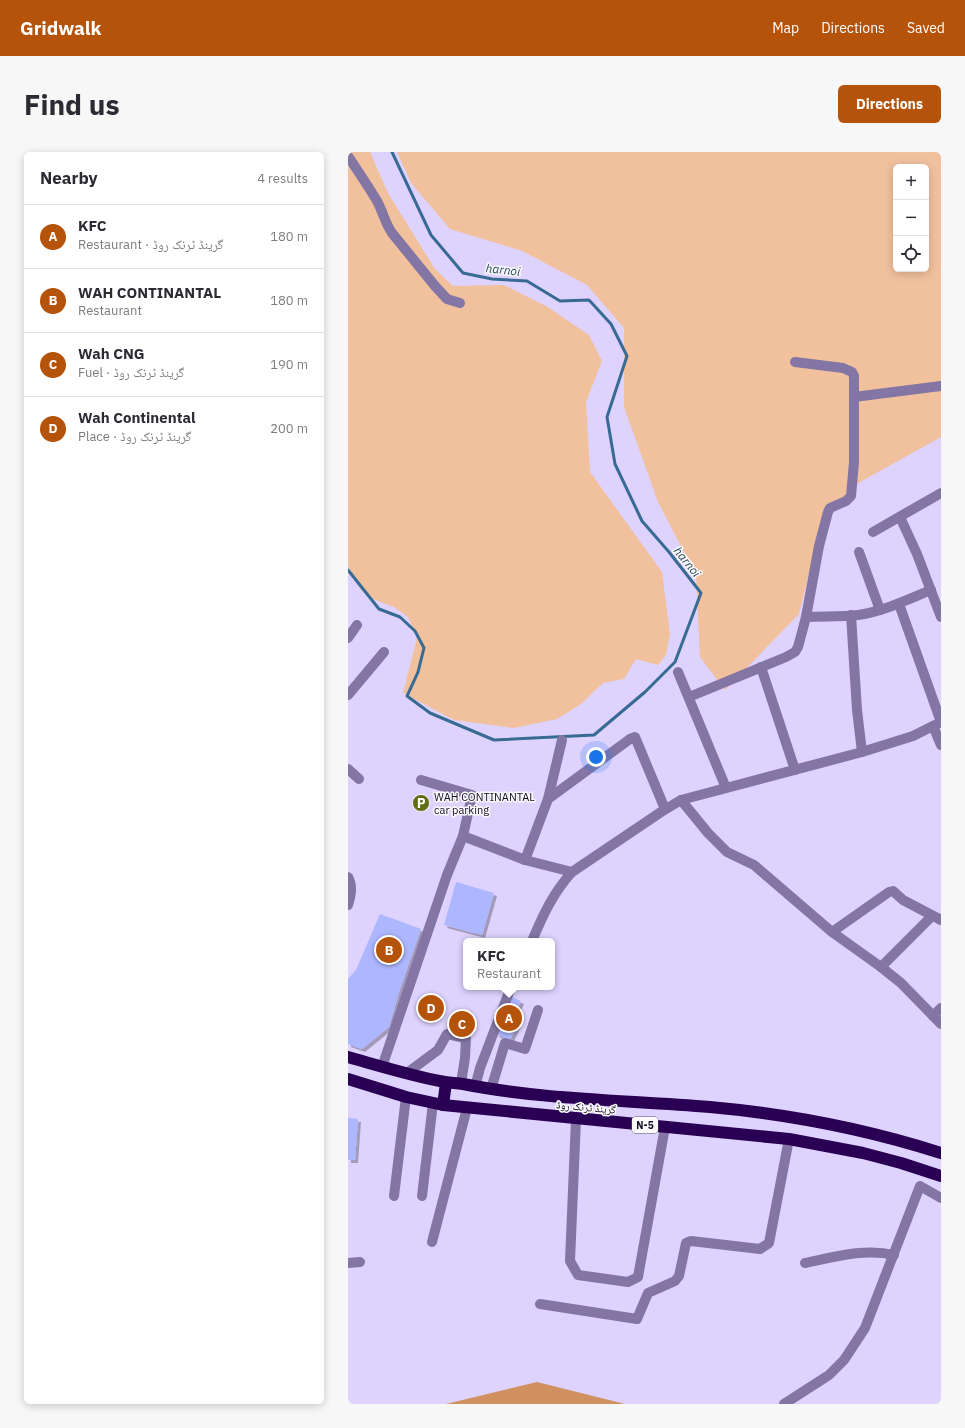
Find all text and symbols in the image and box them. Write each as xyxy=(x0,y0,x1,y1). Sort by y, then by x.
text: Gridwalk xyxy=(20,16,102,40)
text: Map xyxy=(772,19,799,37)
text: Directions xyxy=(821,19,885,37)
text: Saved xyxy=(907,19,945,37)
button: Directions xyxy=(838,85,941,123)
text: Find us xyxy=(24,86,120,123)
map controls xyxy=(893,164,929,272)
button: + xyxy=(893,164,929,200)
text: Nearby xyxy=(40,167,98,189)
text: 4 results xyxy=(257,170,308,187)
button: − xyxy=(893,200,929,236)
text: KFC xyxy=(78,216,107,235)
text: A xyxy=(49,228,57,245)
text: 180 m xyxy=(270,228,308,245)
text: Restaurant · گرینڈ ٹرنک روڈ xyxy=(78,236,223,253)
button: locate xyxy=(893,236,929,272)
water label: harnoi xyxy=(485,260,522,279)
text: WAH CONTINANTAL xyxy=(78,283,221,302)
text: B xyxy=(49,292,57,309)
text: 180 m xyxy=(270,292,308,309)
text: Restaurant xyxy=(78,302,142,319)
text: Wah CNG xyxy=(78,344,145,363)
text: C xyxy=(49,356,57,373)
text: 190 m xyxy=(270,356,308,373)
text: Fuel · گرینڈ ٹرنک روڈ xyxy=(78,364,184,381)
text: Wah Continental xyxy=(78,408,196,427)
text: D xyxy=(48,420,58,437)
text: 200 m xyxy=(270,420,308,437)
text: Place · گرینڈ ٹرنک روڈ xyxy=(78,428,191,445)
water label: harnoi xyxy=(671,543,705,581)
your location xyxy=(586,747,606,767)
place label: WAH CONTINANTAL car parking xyxy=(434,790,535,817)
parking icon: WAH CONTINANTAL car parking xyxy=(411,793,431,813)
pin: B xyxy=(376,935,402,965)
popup xyxy=(463,938,555,990)
text: KFC xyxy=(477,946,506,965)
text: Restaurant xyxy=(477,965,541,982)
pin: D xyxy=(418,993,444,1023)
pin: A xyxy=(496,1003,522,1033)
pin: C xyxy=(449,1009,475,1039)
street label: گرینڈ ٹرنک روڈ xyxy=(555,1097,617,1117)
road number: N-5 xyxy=(632,1117,658,1133)

